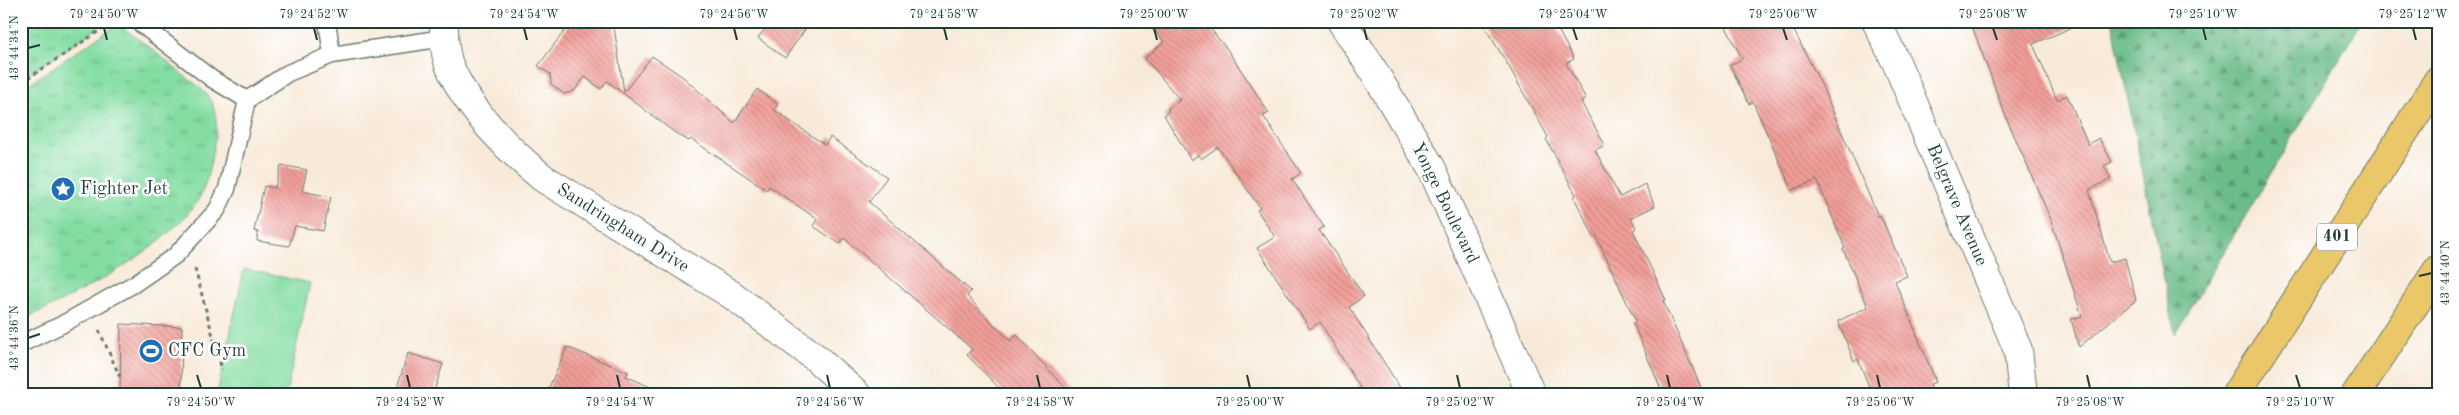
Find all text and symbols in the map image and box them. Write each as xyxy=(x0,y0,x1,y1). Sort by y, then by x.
text: 79°24'50"W xyxy=(69,8,139,21)
text: 79°24'52"W xyxy=(279,8,349,21)
text: 79°24'54"W xyxy=(489,8,559,21)
text: 79°24'56"W xyxy=(699,8,769,21)
text: 79°24'58"W xyxy=(909,8,979,21)
text: 79°25'00"W xyxy=(1119,8,1189,21)
text: 79°25'02"W xyxy=(1329,8,1399,21)
text: 79°25'04"W xyxy=(1538,8,1608,21)
text: 79°25'06"W xyxy=(1748,8,1818,21)
text: 79°25'08"W xyxy=(1958,8,2028,21)
text: 79°25'10"W xyxy=(2168,8,2238,21)
text: 79°25'12"W xyxy=(2378,8,2448,21)
text: 43°44'34"N xyxy=(9,15,21,81)
street label: Yonge Boulevard xyxy=(1408,140,1482,266)
street label: Belgrave Avenue xyxy=(1923,142,1991,268)
place icon: Fighter Jet xyxy=(50,176,76,202)
place label: Fighter Jet xyxy=(80,180,168,198)
street label: Sandringham Drive xyxy=(554,180,692,276)
road number: 401 xyxy=(2317,223,2357,250)
text: 43°44'40"N xyxy=(2440,240,2452,306)
text: 43°44'36"N xyxy=(9,305,21,371)
sports icon: CFC Gym xyxy=(138,338,164,364)
place label: CFC Gym xyxy=(168,342,246,360)
text: 79°24'50"W xyxy=(166,396,236,409)
text: 79°24'52"W xyxy=(375,396,445,409)
text: 79°24'54"W xyxy=(585,396,655,409)
text: 79°24'56"W xyxy=(795,396,865,409)
text: 79°24'58"W xyxy=(1005,396,1075,409)
text: 79°25'00"W xyxy=(1215,396,1285,409)
text: 79°25'02"W xyxy=(1425,396,1495,409)
text: 79°25'04"W xyxy=(1635,396,1705,409)
text: 79°25'06"W xyxy=(1845,396,1915,409)
text: 79°25'08"W xyxy=(2055,396,2125,409)
text: 79°25'10"W xyxy=(2265,396,2335,409)

